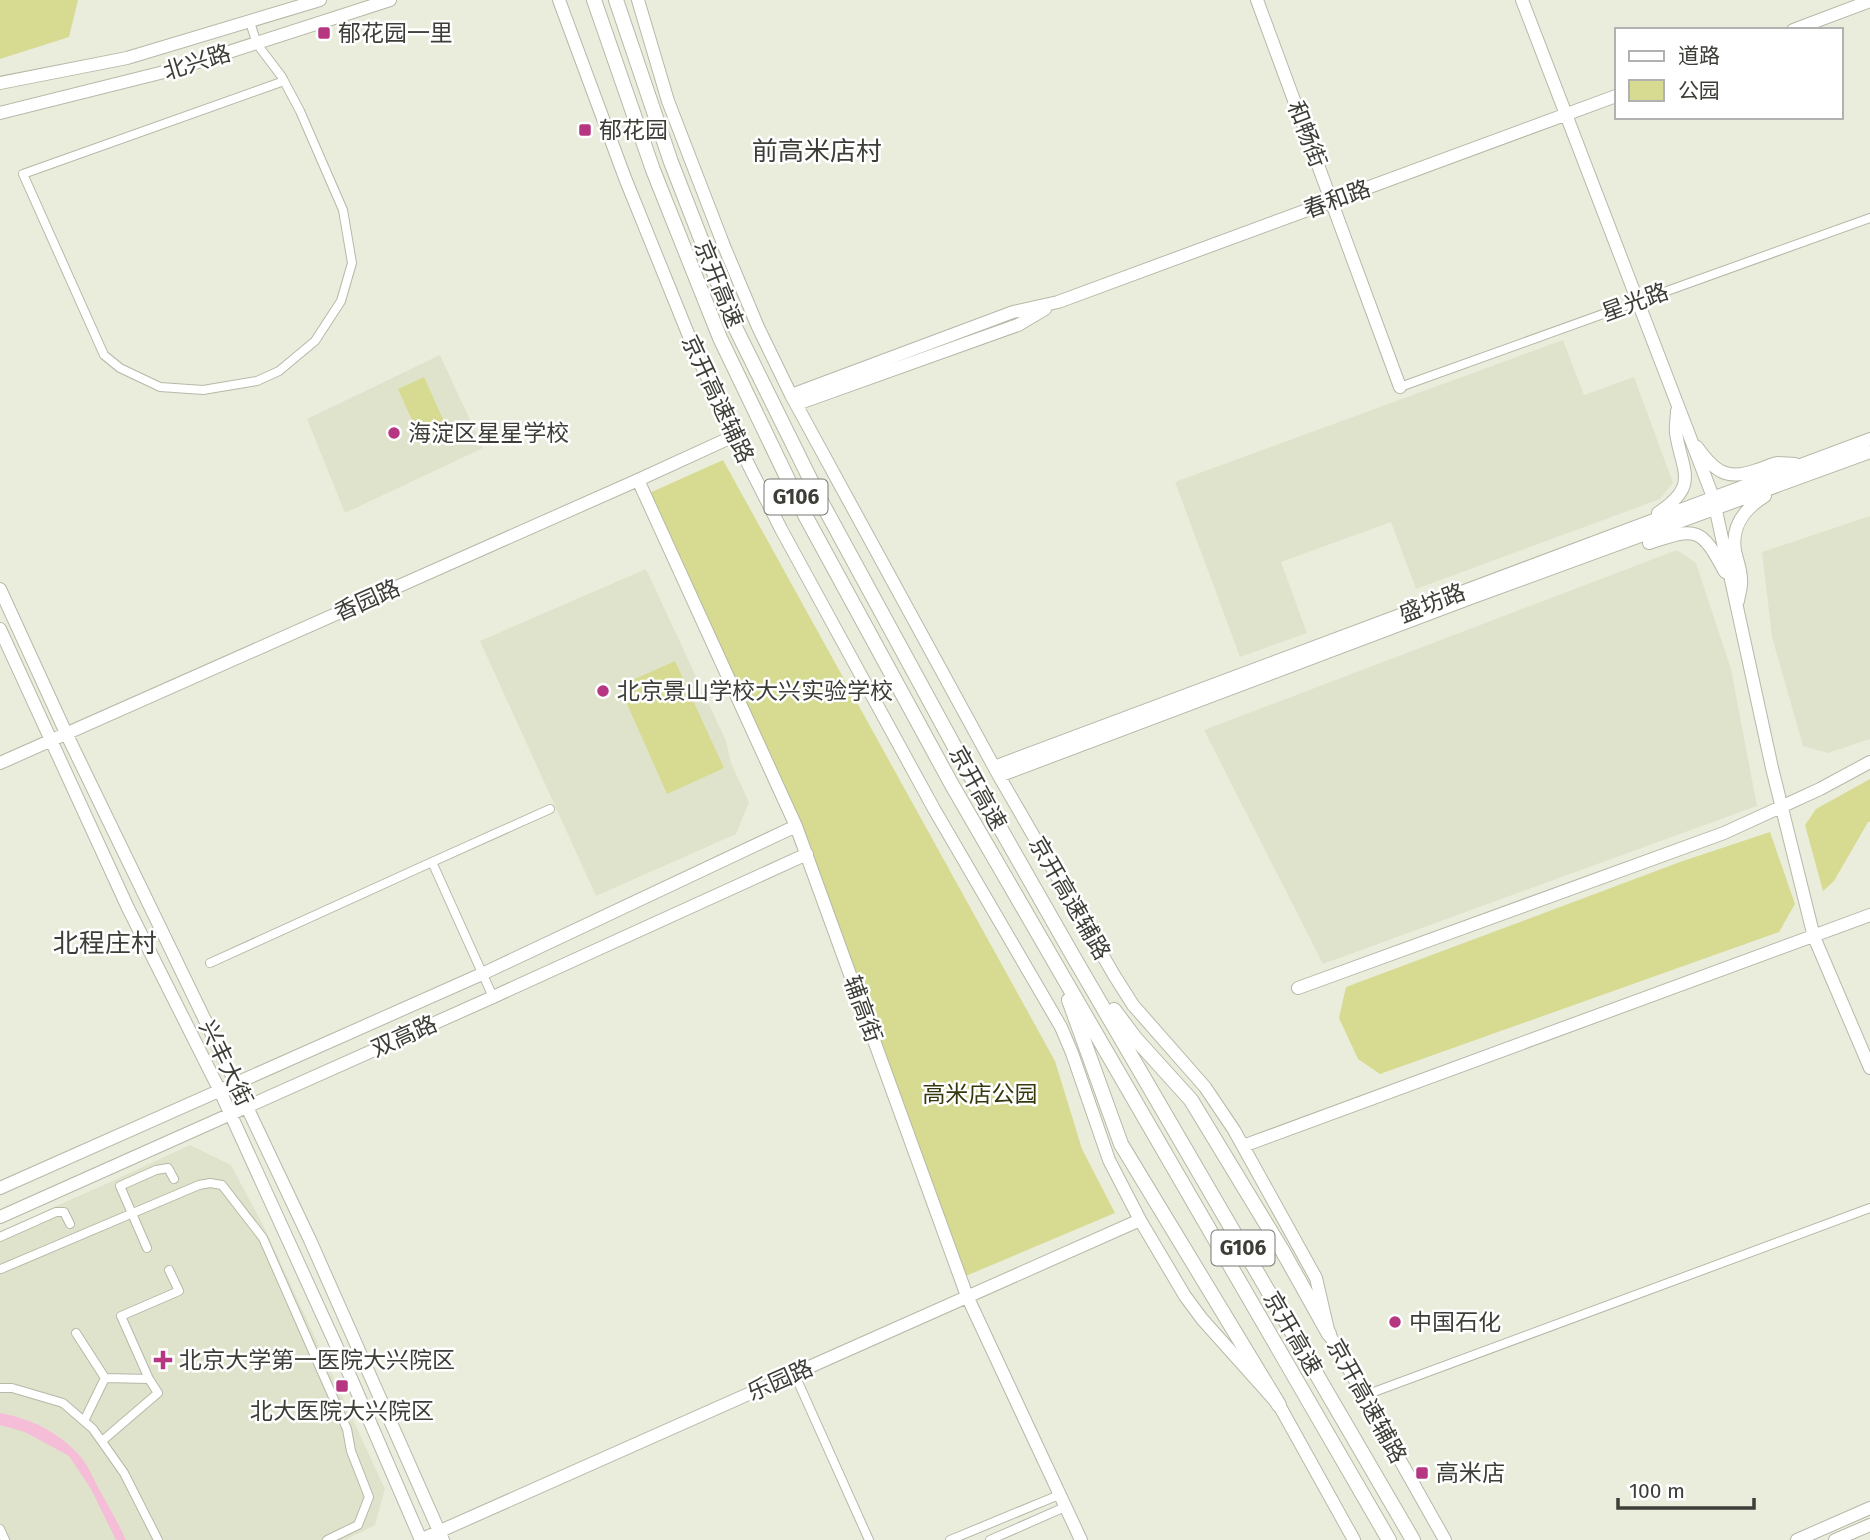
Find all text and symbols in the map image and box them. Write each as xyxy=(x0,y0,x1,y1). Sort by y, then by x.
place label: 郁花园一里 xyxy=(338,19,453,47)
marker: 郁花园一里 xyxy=(316,25,332,41)
legend xyxy=(1615,28,1842,119)
street label: 北兴路 xyxy=(160,39,234,85)
text: 道路 xyxy=(1678,43,1720,69)
text: 公园 xyxy=(1678,78,1720,104)
street label: 和畅街 xyxy=(1282,97,1332,171)
place label: 郁花园 xyxy=(599,116,668,144)
marker: 郁花园 xyxy=(577,122,593,138)
district label: 前高米店村 xyxy=(752,136,882,167)
street label: 春和路 xyxy=(1300,174,1374,224)
street label: 京开高速 xyxy=(689,236,749,332)
street label: 星光路 xyxy=(1598,277,1672,327)
street label: 京开高速辅路 xyxy=(676,331,760,467)
place label: 海淀区星星学校 xyxy=(408,419,569,447)
marker: 海淀区星星学校 xyxy=(386,425,402,441)
road number: G106 xyxy=(764,480,828,514)
street label: 香园路 xyxy=(330,573,404,627)
street label: 盛坊路 xyxy=(1395,578,1469,628)
place label: 北京景山学校大兴实验学校 xyxy=(617,677,893,705)
marker: 北京景山学校大兴实验学校 xyxy=(595,683,611,699)
street label: 京开高速 xyxy=(943,741,1013,835)
street label: 京开高速辅路 xyxy=(1023,831,1117,965)
district label: 北程庄村 xyxy=(53,928,157,959)
street label: 辅高街 xyxy=(838,972,888,1046)
street label: 双高路 xyxy=(367,1009,441,1063)
street label: 兴丰大街 xyxy=(193,1016,259,1110)
park label: 高米店公园 xyxy=(923,1080,1038,1108)
road number: G106 xyxy=(1212,1230,1274,1266)
street label: 京开高速 xyxy=(1258,1286,1328,1380)
place label: 中国石化 xyxy=(1409,1308,1501,1336)
marker: 中国石化 xyxy=(1387,1314,1403,1330)
street label: 京开高速辅路 xyxy=(1321,1334,1413,1468)
place label: 北京大学第一医院大兴院区 xyxy=(179,1346,455,1374)
marker: 北京大学第一医院大兴院区 xyxy=(153,1350,173,1370)
street label: 乐园路 xyxy=(743,1353,817,1407)
marker: 北大医院大兴院区 xyxy=(334,1378,350,1394)
place label: 北大医院大兴院区 xyxy=(250,1397,434,1425)
place label: 高米店 xyxy=(1436,1459,1505,1487)
marker: 高米店 xyxy=(1414,1465,1430,1481)
scale bar xyxy=(1618,1466,1755,1510)
text: 100 m xyxy=(1629,1478,1685,1504)

